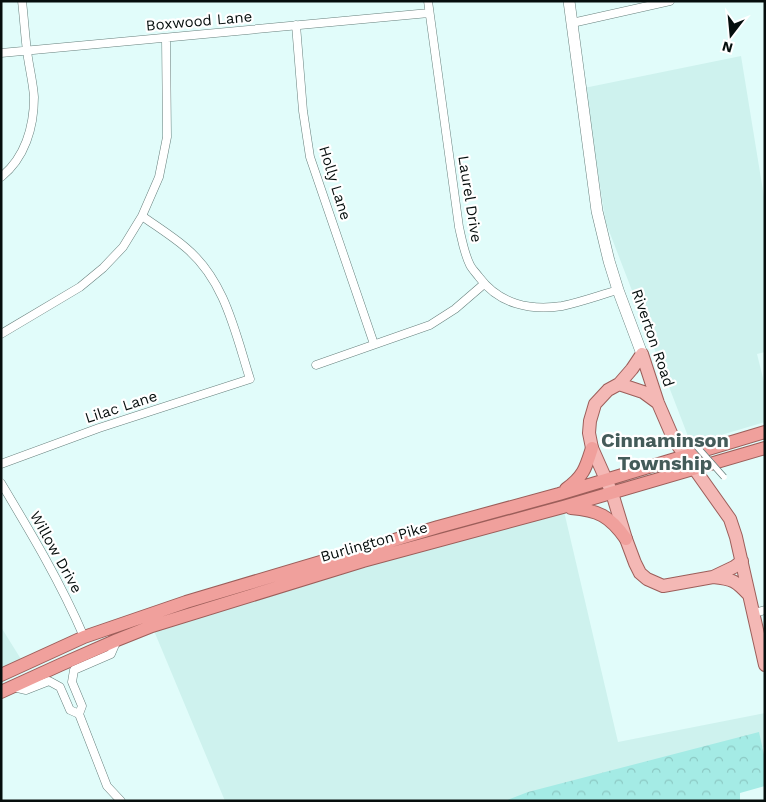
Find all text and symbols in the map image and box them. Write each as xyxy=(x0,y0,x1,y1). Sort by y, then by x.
street label: Boxwood Lane xyxy=(145,7,253,35)
north arrow xyxy=(706,10,756,60)
text: N xyxy=(720,38,735,57)
street label: Holly Lane xyxy=(315,144,355,222)
street label: Laurel Drive xyxy=(454,154,486,244)
street label: Riverton Road xyxy=(628,287,678,389)
street label: Lilac Lane xyxy=(83,387,159,427)
district label: Cinnaminson Township xyxy=(601,428,729,475)
street label: Willow Drive xyxy=(26,508,86,596)
street label: Burlington Pike xyxy=(318,518,430,566)

